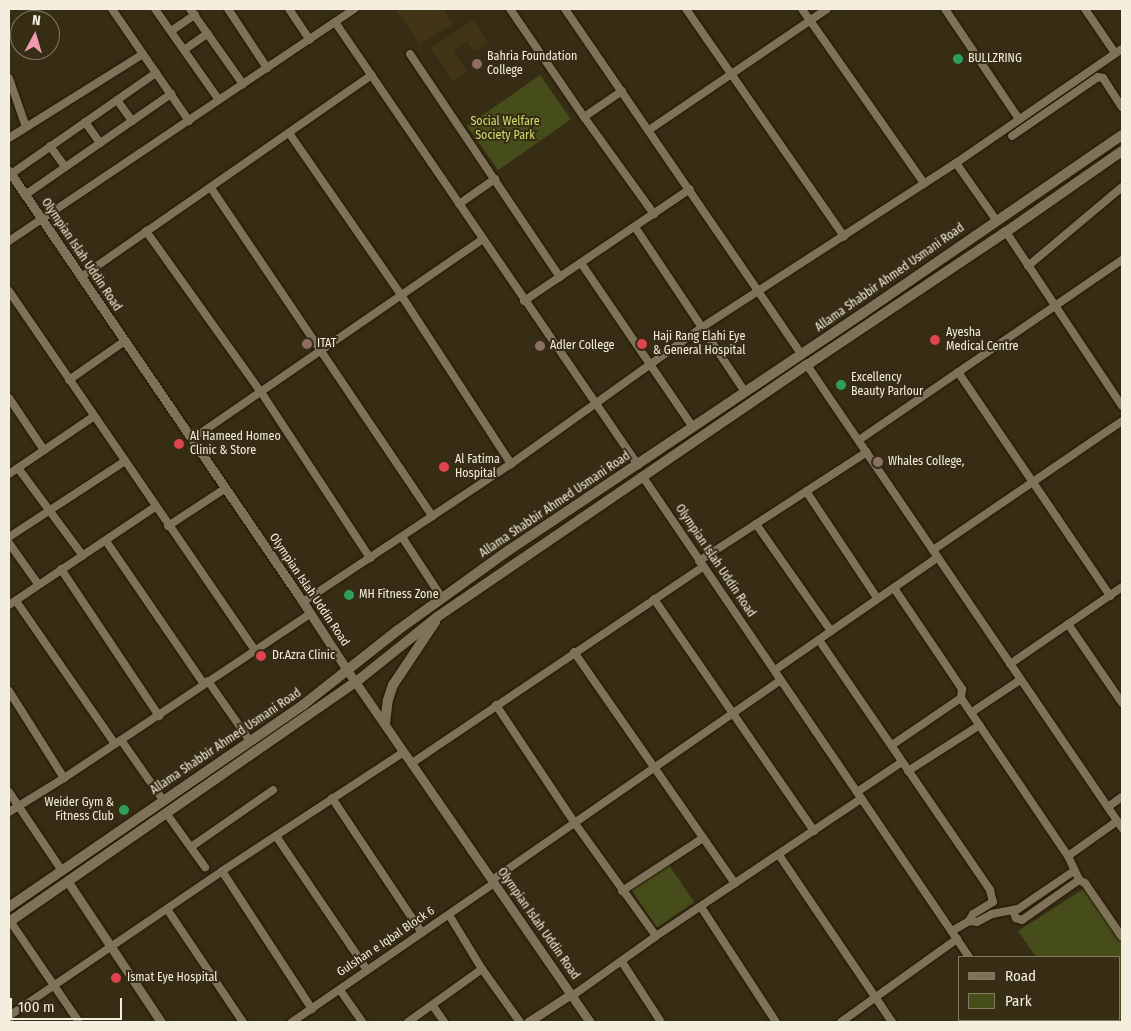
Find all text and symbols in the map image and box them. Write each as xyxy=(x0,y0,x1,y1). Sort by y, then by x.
north arrow xyxy=(10,10,60,60)
text: N xyxy=(31,12,42,29)
place label: Bahria Foundation College xyxy=(487,50,577,78)
place label: BULLZRING xyxy=(968,52,1022,66)
marker: BULLZRING xyxy=(952,53,964,65)
marker: Bahria Foundation College xyxy=(471,58,483,70)
park label: Social Welfare Society Park xyxy=(470,115,540,143)
street label: Olympian Islah Uddin Road xyxy=(38,196,124,314)
street label: Allama Shabbir Ahmed Usmani Road xyxy=(813,221,967,335)
place label: Ayesha Medical Centre xyxy=(946,326,1018,354)
place label: Haji Rang Elahi Eye & General Hospital xyxy=(653,330,745,358)
marker: Ayesha Medical Centre xyxy=(928,333,942,347)
place label: ITAT xyxy=(317,337,336,351)
marker: Haji Rang Elahi Eye & General Hospital xyxy=(635,337,649,351)
marker: ITAT xyxy=(301,338,313,350)
place label: Adler College xyxy=(550,339,615,353)
marker: Adler College xyxy=(534,340,546,352)
place label: Excellency Beauty Parlour xyxy=(851,371,923,399)
marker: Excellency Beauty Parlour xyxy=(835,379,847,391)
place label: Al Hameed Homeo Clinic & Store xyxy=(190,430,281,458)
marker: Al Hameed Homeo Clinic & Store xyxy=(172,437,186,451)
street label: Allama Shabbir Ahmed Usmani Road xyxy=(477,449,633,561)
place label: Al Fatima Hospital xyxy=(455,453,500,481)
place label: Whales College, xyxy=(888,455,964,469)
marker: Whales College, xyxy=(872,456,884,468)
marker: Al Fatima Hospital xyxy=(437,460,451,474)
street label: Olympian Islah Uddin Road xyxy=(672,502,758,620)
street label: Olympian Islah Uddin Road xyxy=(266,531,352,649)
place label: MH Fitness Zone xyxy=(359,588,439,602)
marker: MH Fitness Zone xyxy=(343,589,355,601)
marker: Dr.Azra Clinic xyxy=(254,649,268,663)
place label: Dr.Azra Clinic xyxy=(272,649,335,663)
street label: Allama Shabbir Ahmed Usmani Road xyxy=(148,686,304,798)
place label: Weider Gym & Fitness Club xyxy=(45,796,114,824)
marker: Weider Gym & Fitness Club xyxy=(118,804,130,816)
street label: Olympian Islah Uddin Road xyxy=(494,865,582,983)
street label: Gulshan e Iqbal Block 6 xyxy=(334,904,438,980)
legend xyxy=(958,956,1121,1021)
text: Road xyxy=(1005,967,1036,985)
marker: Ismat Eye Hospital xyxy=(109,971,123,985)
place label: Ismat Eye Hospital xyxy=(127,971,217,985)
scale bar xyxy=(12,988,125,1020)
text: Park xyxy=(1005,992,1032,1010)
text: 100 m xyxy=(18,998,55,1016)

